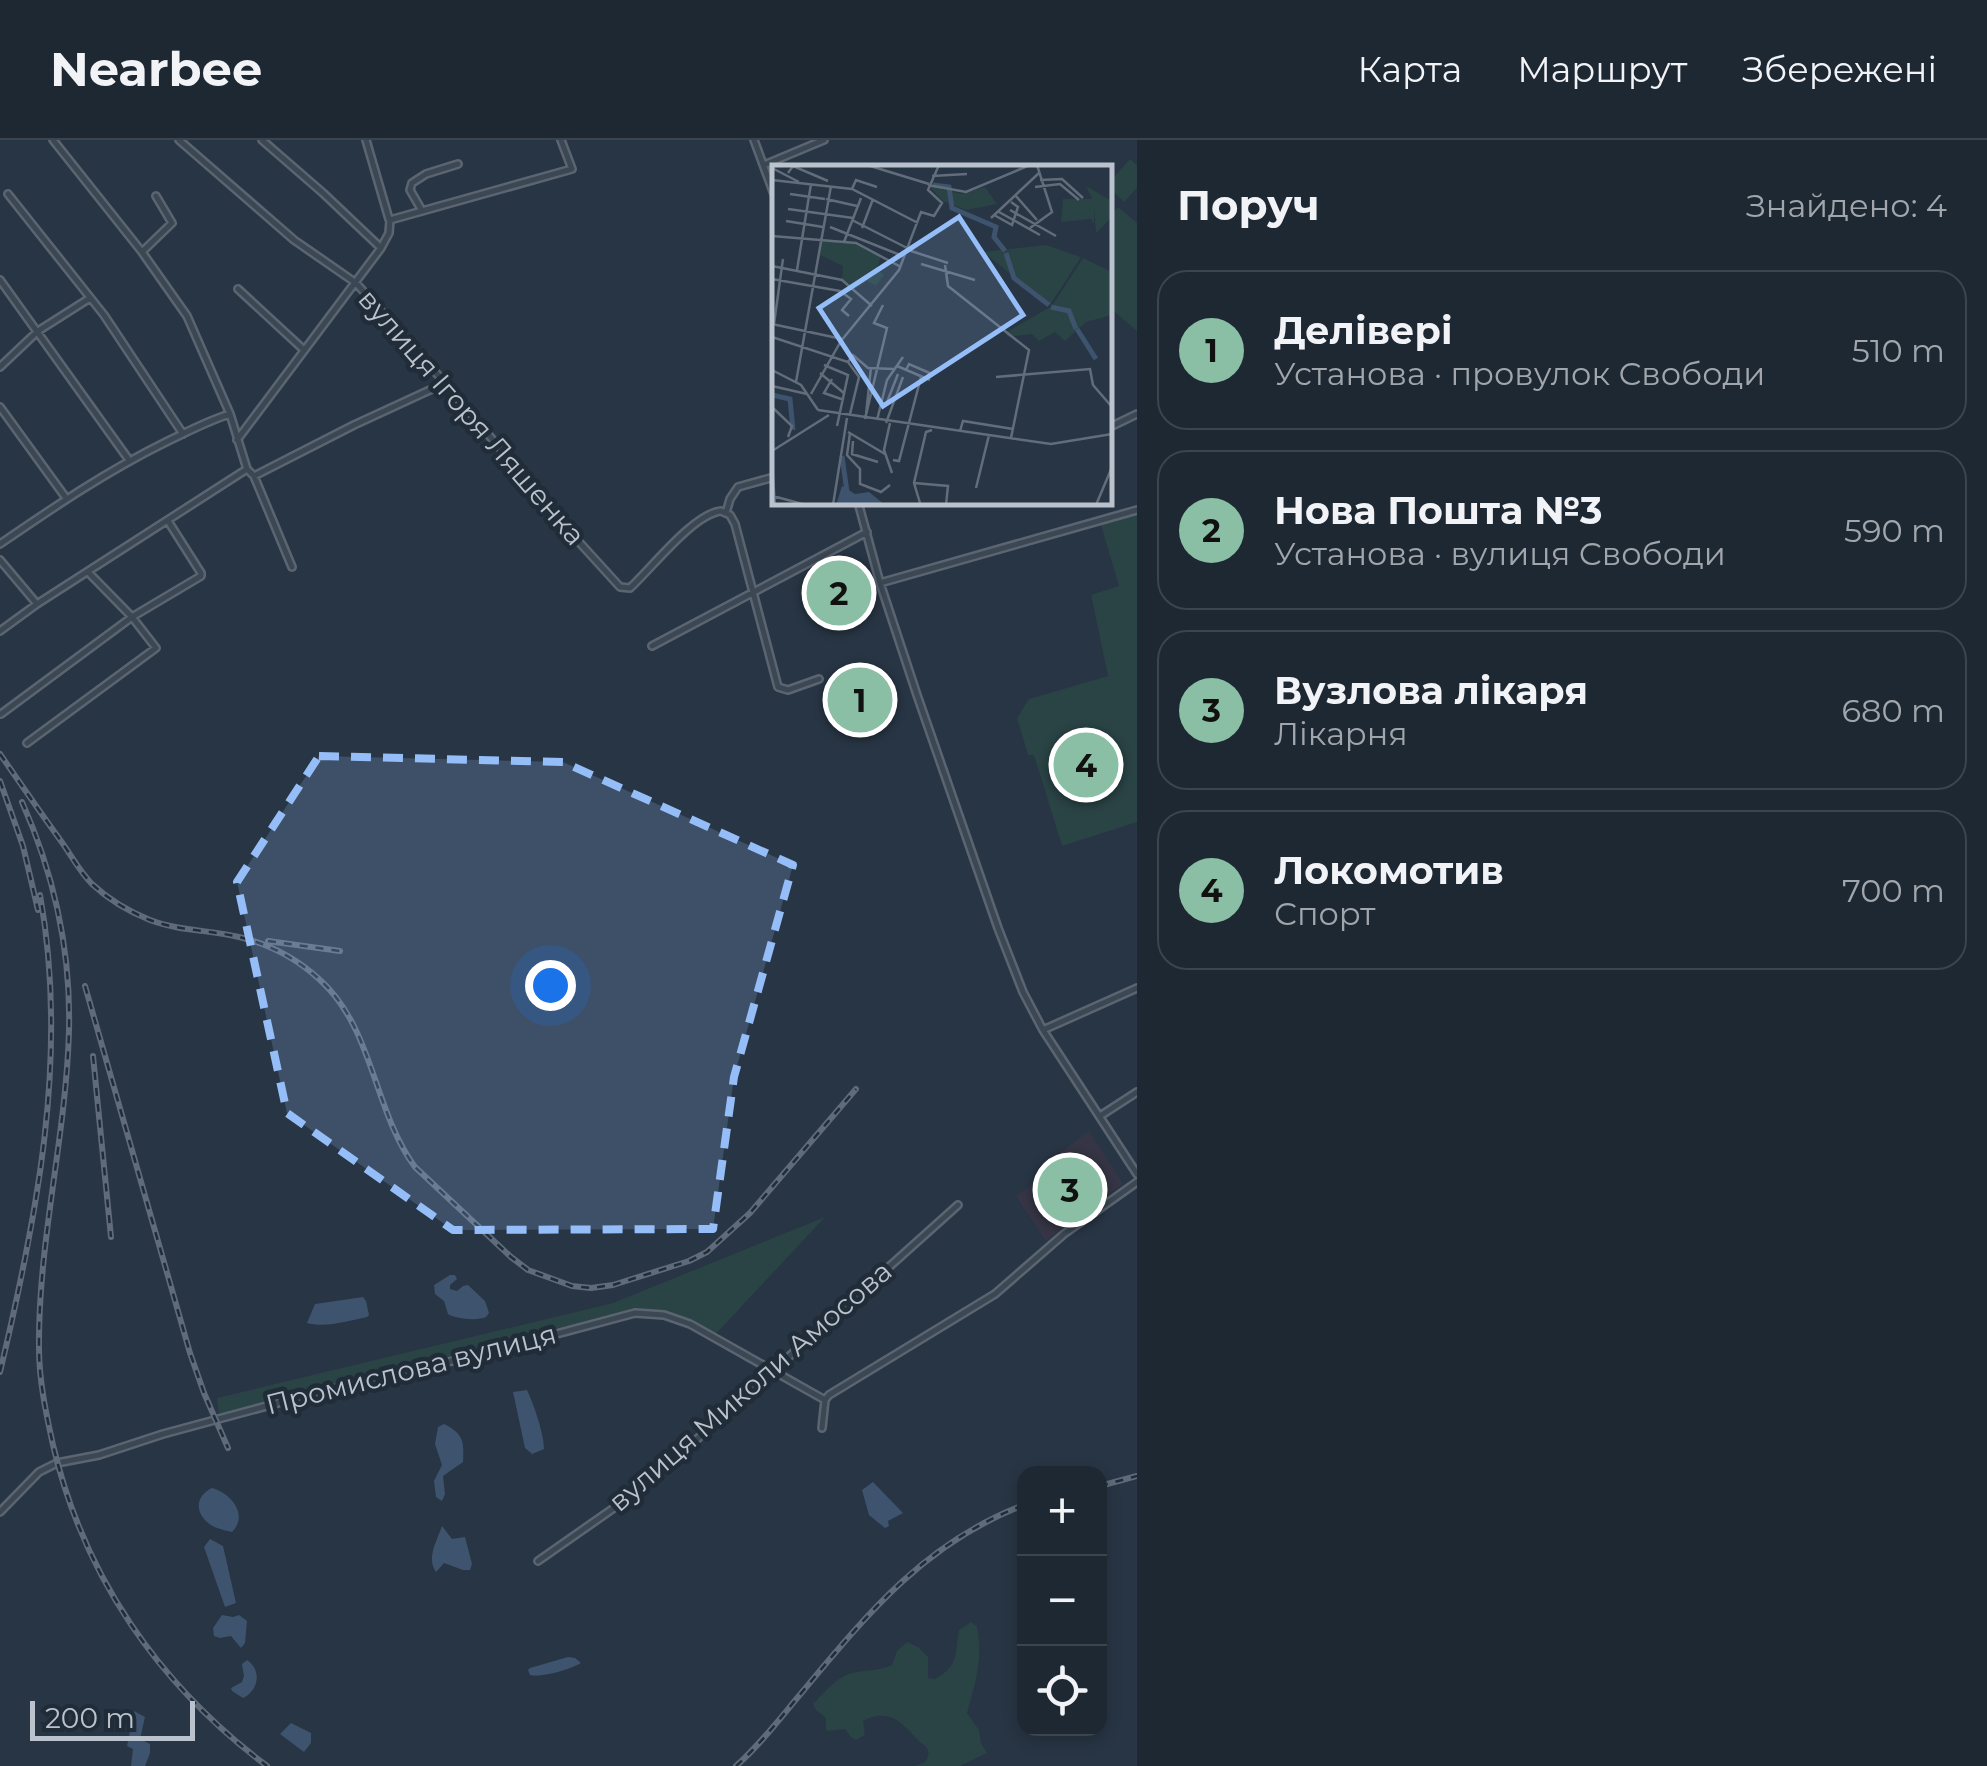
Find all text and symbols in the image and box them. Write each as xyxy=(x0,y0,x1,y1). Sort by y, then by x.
text: Nearbee xyxy=(50,40,262,98)
text: Карта xyxy=(1357,48,1462,91)
text: Маршрут xyxy=(1517,48,1687,91)
text: Збережені xyxy=(1742,48,1937,91)
inset map xyxy=(772,165,1112,505)
text: Поруч xyxy=(1177,179,1320,231)
text: Знайдено: 4 xyxy=(1746,186,1947,225)
street label: вулиця Ігоря Ляшенка xyxy=(352,282,592,552)
text: Делівері xyxy=(1274,307,1453,354)
text: 1 xyxy=(1205,331,1218,370)
text: 510 m xyxy=(1852,331,1945,370)
text: Установа · провулок Свободи xyxy=(1274,354,1765,393)
text: Нова Пошта №3 xyxy=(1274,487,1603,534)
text: 2 xyxy=(1202,511,1221,550)
text: 590 m xyxy=(1844,511,1945,550)
text: Установа · вулиця Свободи xyxy=(1274,534,1726,573)
pin: 2 xyxy=(806,556,872,630)
pin: 1 xyxy=(828,662,892,738)
text: Вузлова лікаря xyxy=(1274,667,1588,714)
text: 3 xyxy=(1202,691,1221,730)
text: 680 m xyxy=(1842,691,1945,730)
text: Лікарня xyxy=(1274,714,1408,753)
pin: 4 xyxy=(1054,728,1118,802)
text: Локомотив xyxy=(1274,847,1504,894)
text: 4 xyxy=(1200,871,1223,910)
text: 700 m xyxy=(1842,871,1945,910)
text: Спорт xyxy=(1274,894,1375,933)
your location xyxy=(525,960,576,1011)
pin: 3 xyxy=(1038,1152,1102,1228)
street label: вулиця Миколи Амосова xyxy=(602,1254,898,1518)
street label: Промислова вулиця xyxy=(262,1316,560,1422)
map controls xyxy=(1017,1466,1107,1736)
button: + xyxy=(1017,1466,1107,1556)
button: − xyxy=(1017,1556,1107,1646)
button: locate xyxy=(1017,1646,1107,1736)
scale bar xyxy=(30,1696,195,1740)
text: 200 m xyxy=(45,1701,135,1735)

